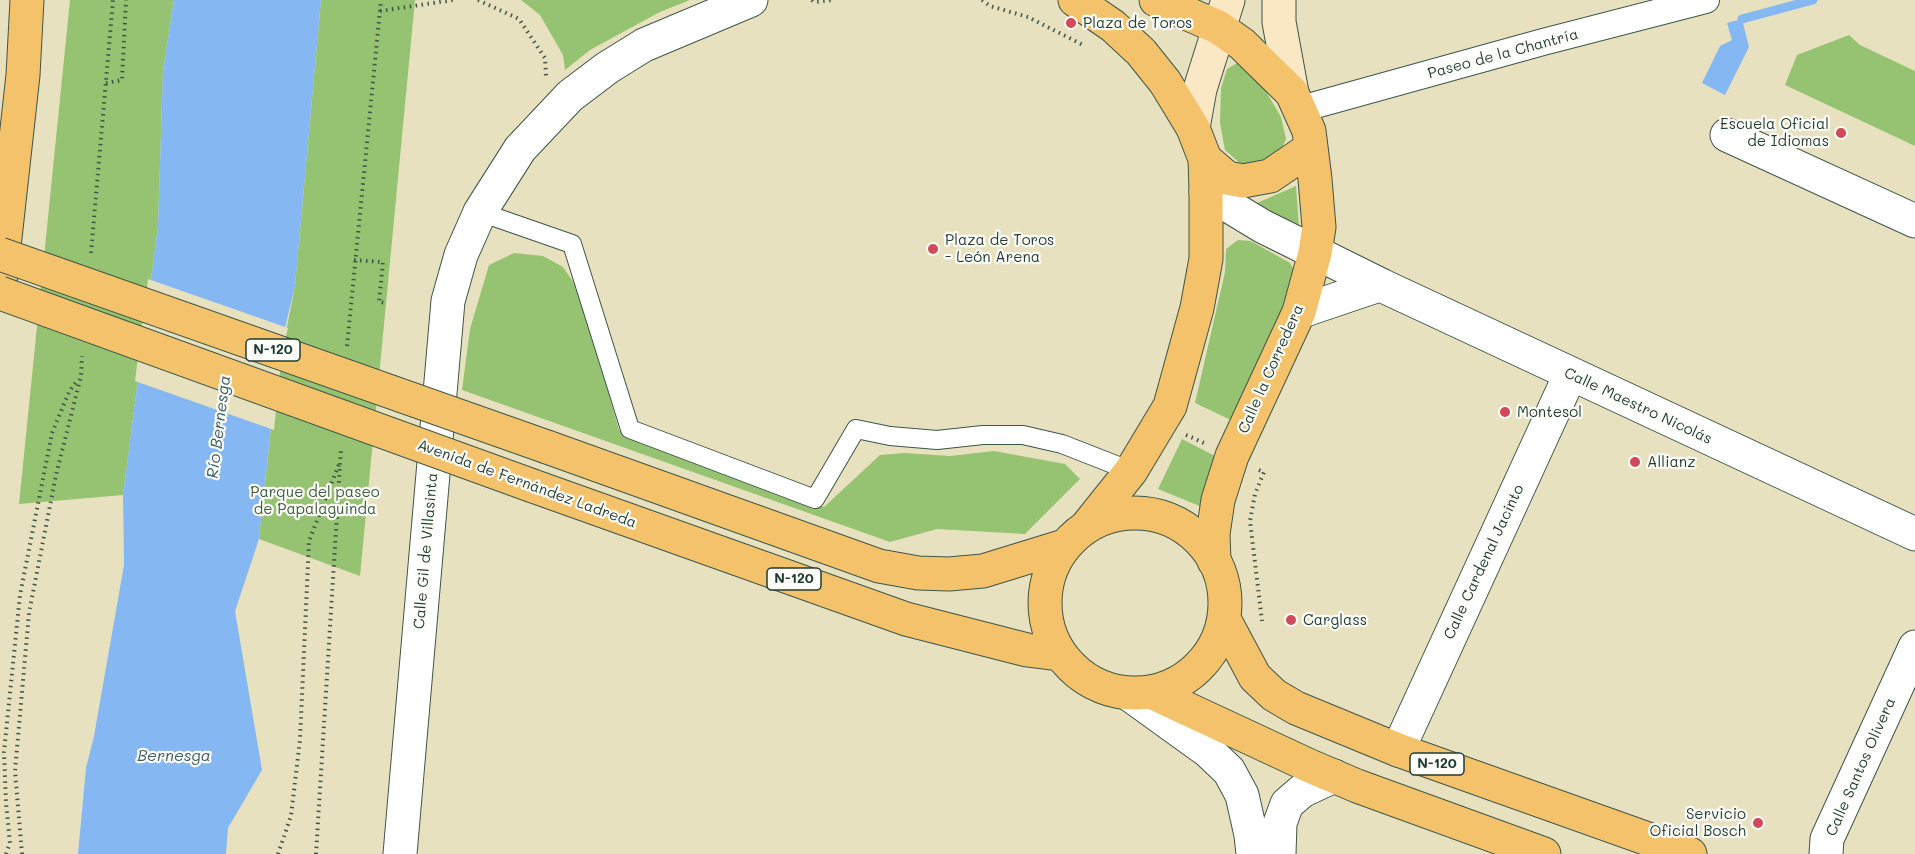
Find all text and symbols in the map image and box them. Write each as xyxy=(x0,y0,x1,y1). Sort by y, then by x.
place label: Plaza de Toros xyxy=(1083,14,1192,32)
marker: Plaza de Toros xyxy=(1064,16,1078,30)
street label: Paseo de la Chantría xyxy=(1426,25,1580,83)
place label: Escuela Oficial de Idiomas xyxy=(1720,115,1829,150)
marker: Escuela Oficial de Idiomas xyxy=(1834,126,1848,140)
place label: Plaza de Toros - León Arena xyxy=(945,231,1054,266)
marker: Plaza de Toros - León Arena xyxy=(926,242,940,256)
street label: Calle la Corredera xyxy=(1234,302,1308,436)
road number: N-120 xyxy=(246,339,300,361)
street label: Calle Maestro Nicolás xyxy=(1561,364,1715,448)
water label: Río Bernesga xyxy=(203,374,235,480)
place label: Montesol xyxy=(1517,403,1582,421)
marker: Montesol xyxy=(1498,405,1512,419)
street label: Avenida de Fernández Ladreda xyxy=(415,436,639,532)
place label: Allianz xyxy=(1647,453,1695,471)
marker: Allianz xyxy=(1628,455,1642,469)
street label: Calle Gil de Villasinta xyxy=(410,472,442,630)
street label: Calle Cardenal Jacinto xyxy=(1440,482,1528,642)
park label: Parque del paseo de Papalaguinda xyxy=(250,483,380,518)
road number: N-120 xyxy=(767,568,821,590)
place label: Carglass xyxy=(1303,611,1367,629)
marker: Carglass xyxy=(1284,613,1298,627)
street label: Calle Santos Olivera xyxy=(1822,695,1900,839)
water label: Bernesga xyxy=(137,746,211,766)
road number: N-120 xyxy=(1410,753,1464,775)
place label: Servicio Oficial Bosch xyxy=(1650,805,1746,840)
marker: Servicio Oficial Bosch xyxy=(1751,816,1765,830)

